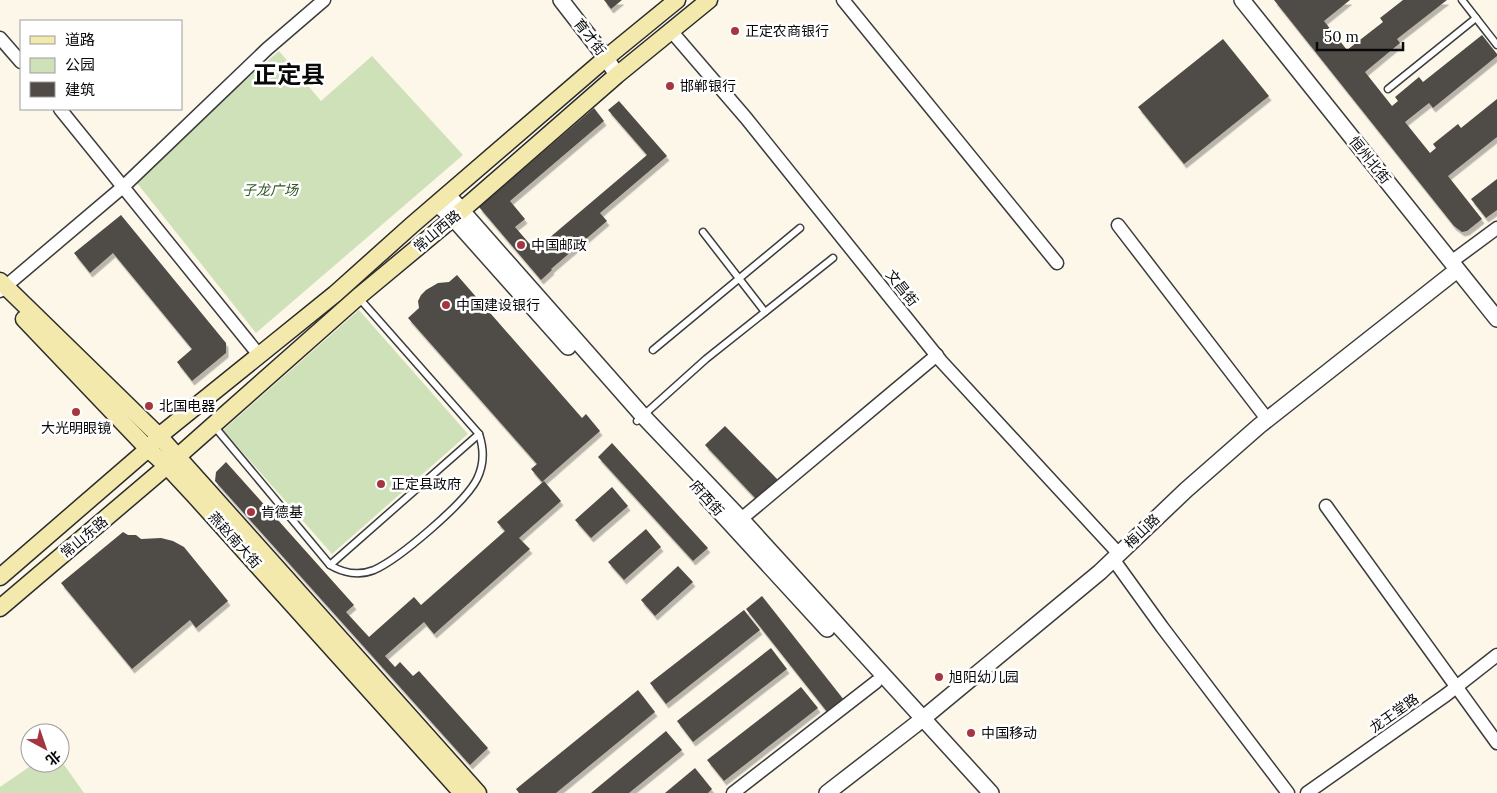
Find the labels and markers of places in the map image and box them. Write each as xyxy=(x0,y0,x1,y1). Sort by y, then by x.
place label: 正定农商银行 xyxy=(745,22,829,40)
marker: 正定农商银行 xyxy=(729,25,741,37)
place label: 邯郸银行 xyxy=(680,77,736,95)
marker: 邯郸银行 xyxy=(664,80,676,92)
place label: 中国邮政 xyxy=(531,236,587,254)
marker: 中国邮政 xyxy=(515,239,527,251)
place label: 中国建设银行 xyxy=(456,296,540,314)
marker: 中国建设银行 xyxy=(440,299,452,311)
place label: 北国电器 xyxy=(159,397,215,415)
marker: 北国电器 xyxy=(143,400,155,412)
marker: 大光明眼镜 xyxy=(70,406,82,418)
place label: 大光明眼镜 xyxy=(41,419,111,437)
place label: 正定县政府 xyxy=(391,475,461,493)
marker: 正定县政府 xyxy=(375,478,387,490)
place label: 肯德基 xyxy=(261,503,303,521)
marker: 肯德基 xyxy=(245,506,257,518)
place label: 旭阳幼儿园 xyxy=(949,668,1019,686)
marker: 旭阳幼儿园 xyxy=(933,671,945,683)
place label: 中国移动 xyxy=(981,724,1037,742)
marker: 中国移动 xyxy=(965,727,977,739)

